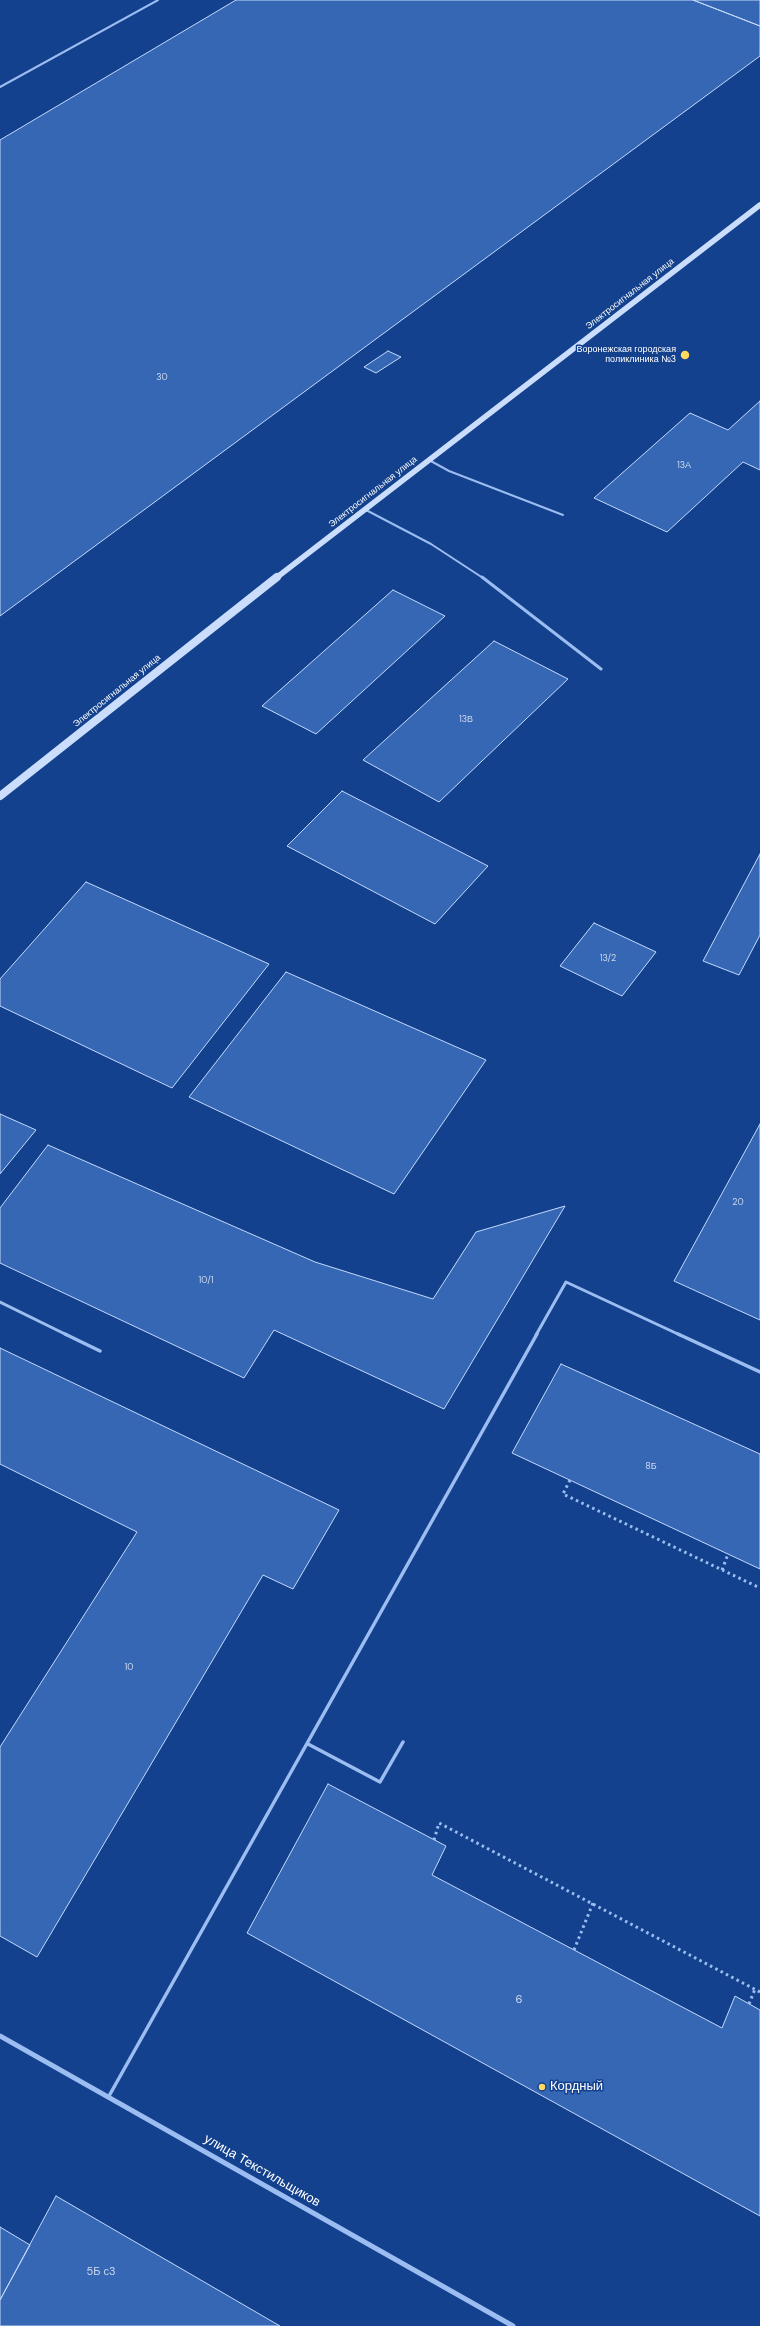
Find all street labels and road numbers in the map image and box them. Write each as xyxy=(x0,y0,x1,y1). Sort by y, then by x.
street label: Электросигнальная улица xyxy=(584,256,676,332)
street label: Электросигнальная улица xyxy=(327,454,419,530)
street label: Электросигнальная улица xyxy=(71,652,163,730)
street label: улица Текстильщиков xyxy=(201,2131,323,2211)

